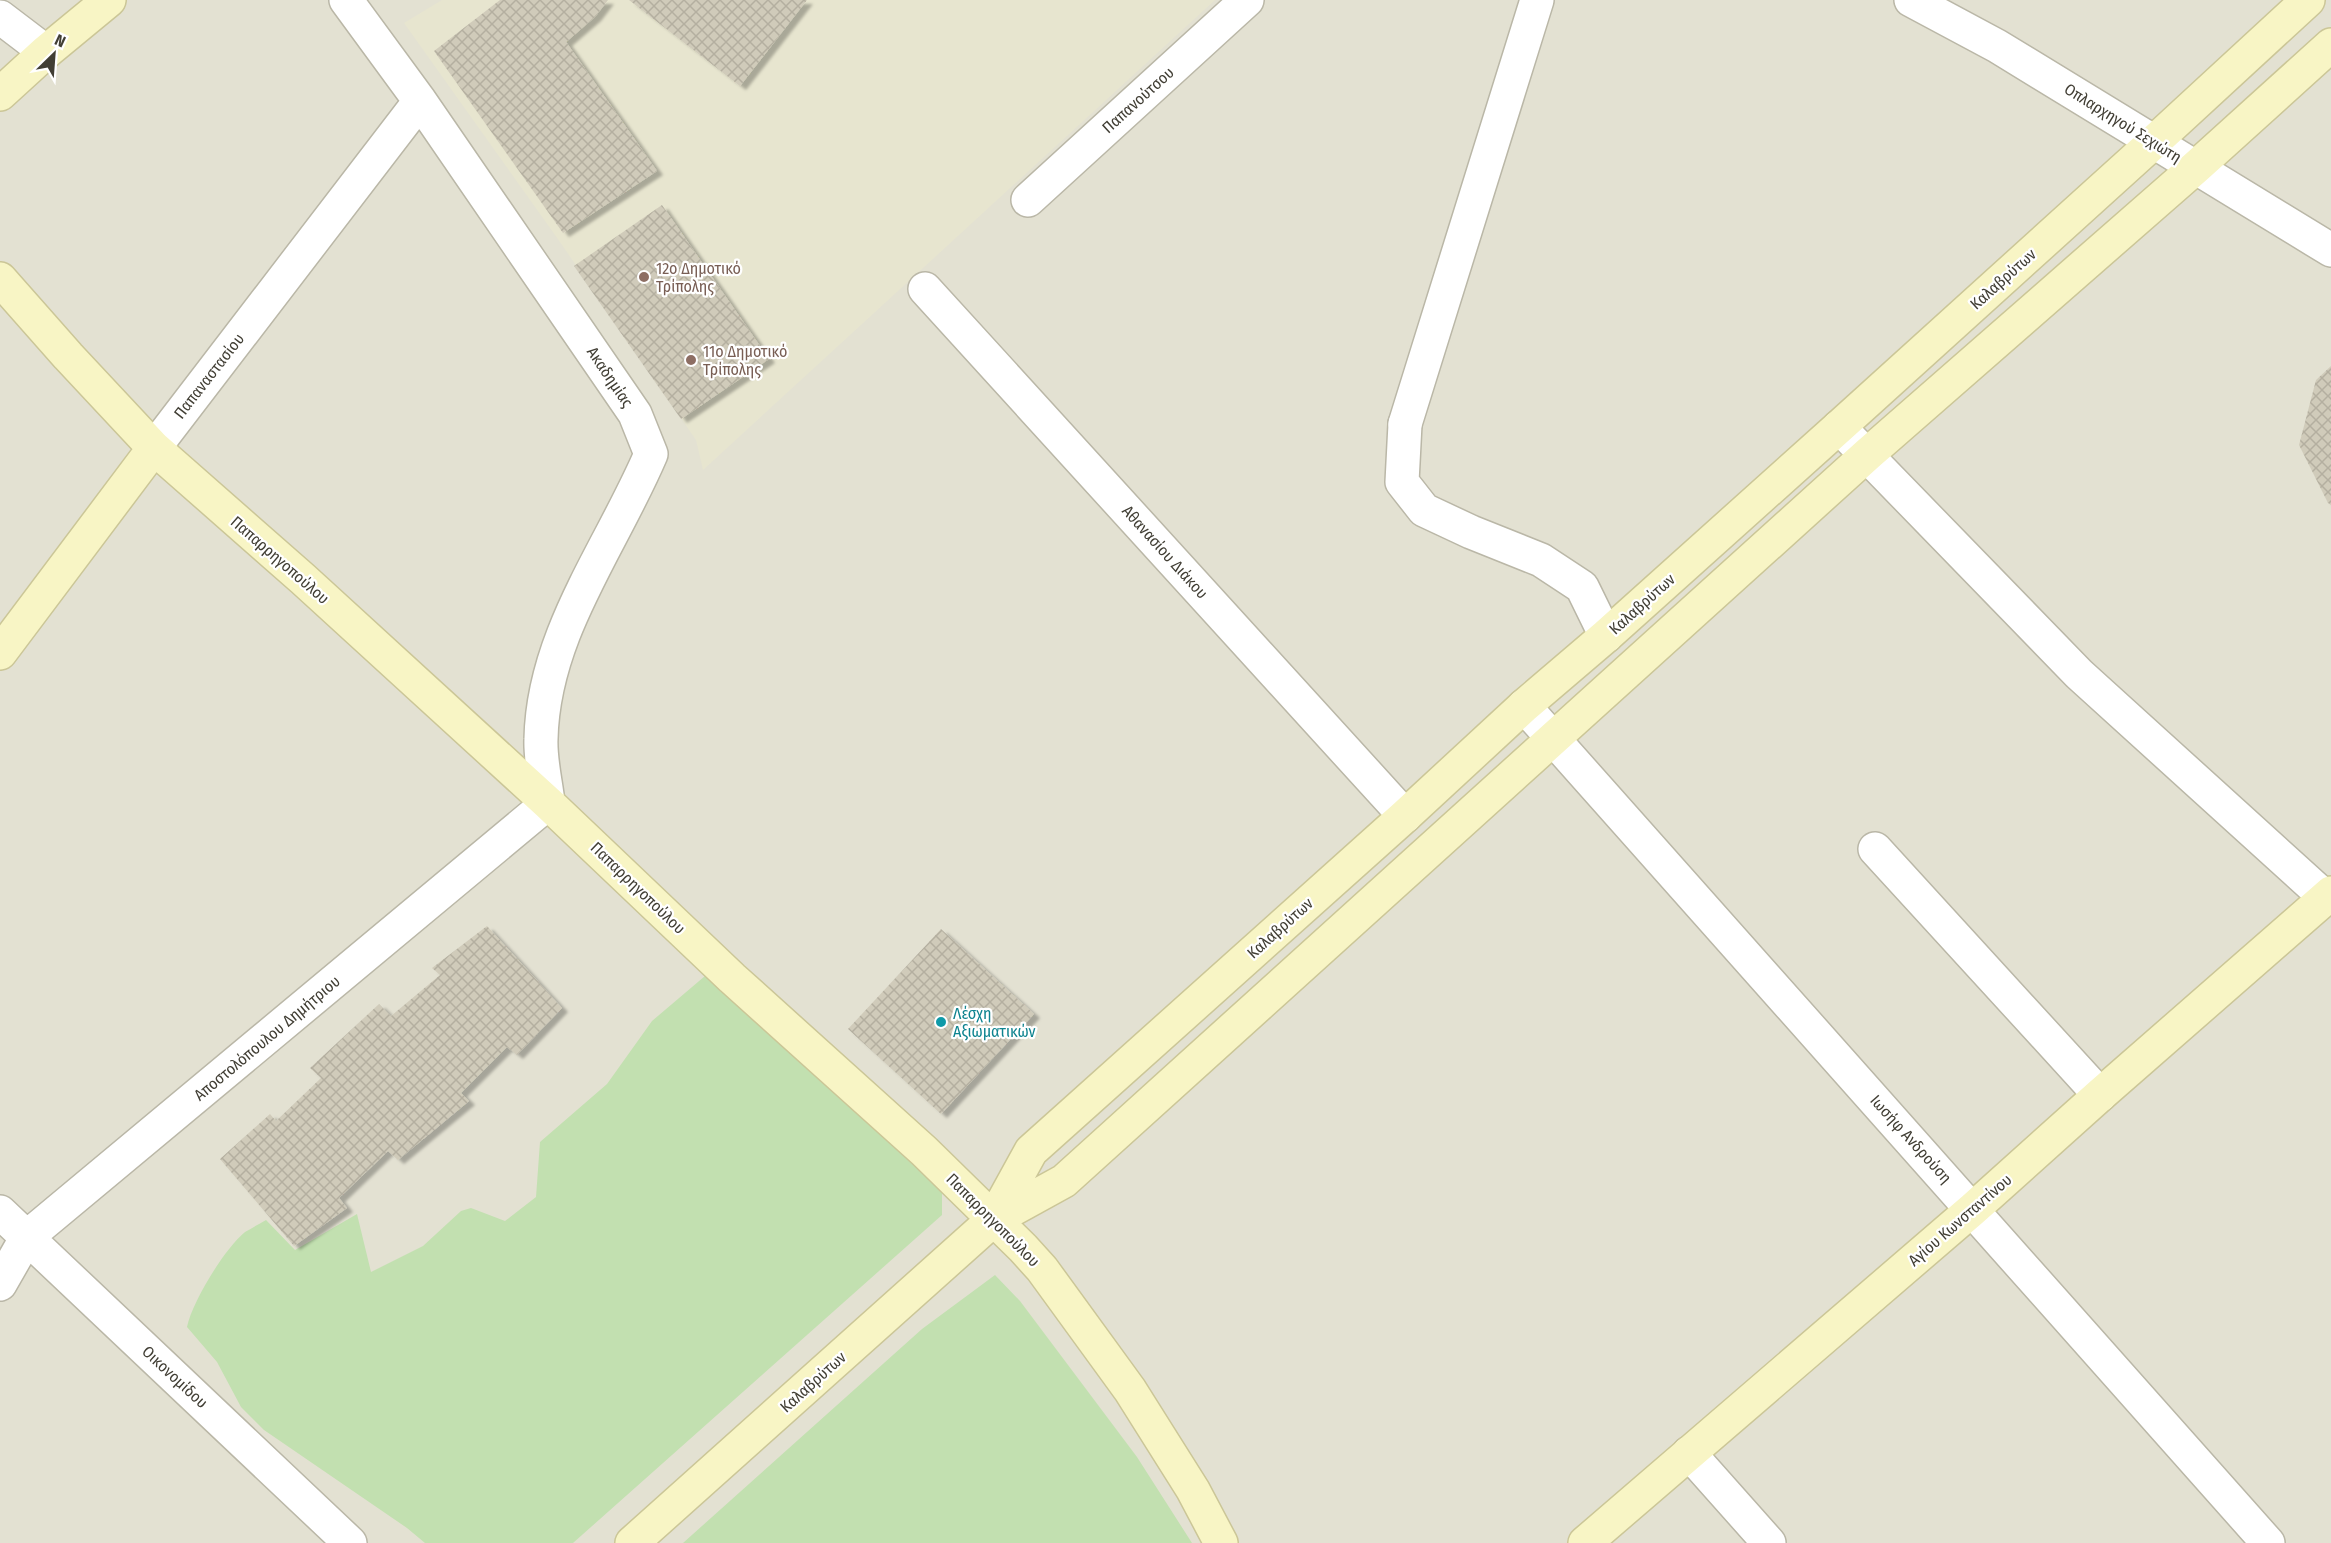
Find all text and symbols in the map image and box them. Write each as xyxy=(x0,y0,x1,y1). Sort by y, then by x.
north arrow xyxy=(24,24,84,84)
text: N xyxy=(52,30,68,51)
street label: Παπανούτσου xyxy=(1098,63,1178,137)
street label: Οπλαρχηγού Σεχιώτη xyxy=(2061,79,2185,167)
street label: Καλαβρύτων xyxy=(1966,245,2040,313)
place label: 12ο Δημοτικό Τρίπολης xyxy=(656,259,741,296)
marker: 12ο Δημοτικό Τρίπολης xyxy=(637,270,651,284)
street label: Παπαναστασίου xyxy=(170,330,248,422)
place label: 11ο Δημοτικό Τρίπολης xyxy=(703,342,787,379)
street label: Ακαδημίας xyxy=(583,343,637,411)
marker: 11ο Δημοτικό Τρίπολης xyxy=(684,353,698,367)
street label: Αθανασίου Διάκου xyxy=(1118,501,1212,603)
street label: Παπαρρηγοπούλου xyxy=(227,512,333,608)
street label: Καλαβρύτων xyxy=(1605,570,1679,638)
street label: Παπαρρηγοπούλου xyxy=(587,838,689,938)
street label: Καλαβρύτων xyxy=(1243,894,1317,962)
street label: Αποστολόπουλου Δημήτριου xyxy=(190,971,344,1105)
place label: Λέσχη Αξιωματικών xyxy=(953,1004,1036,1041)
marker: Λέσχη Αξιωματικών xyxy=(934,1015,948,1029)
street label: Ιωσήφ Ανδρούση xyxy=(1866,1091,1956,1187)
street label: Παπαρρηγοπούλου xyxy=(942,1169,1044,1271)
street label: Αγίου Κωνσταντίνου xyxy=(1904,1170,2016,1270)
street label: Οικονομίδου xyxy=(138,1342,212,1412)
street label: Καλαβρύτων xyxy=(776,1348,850,1416)

